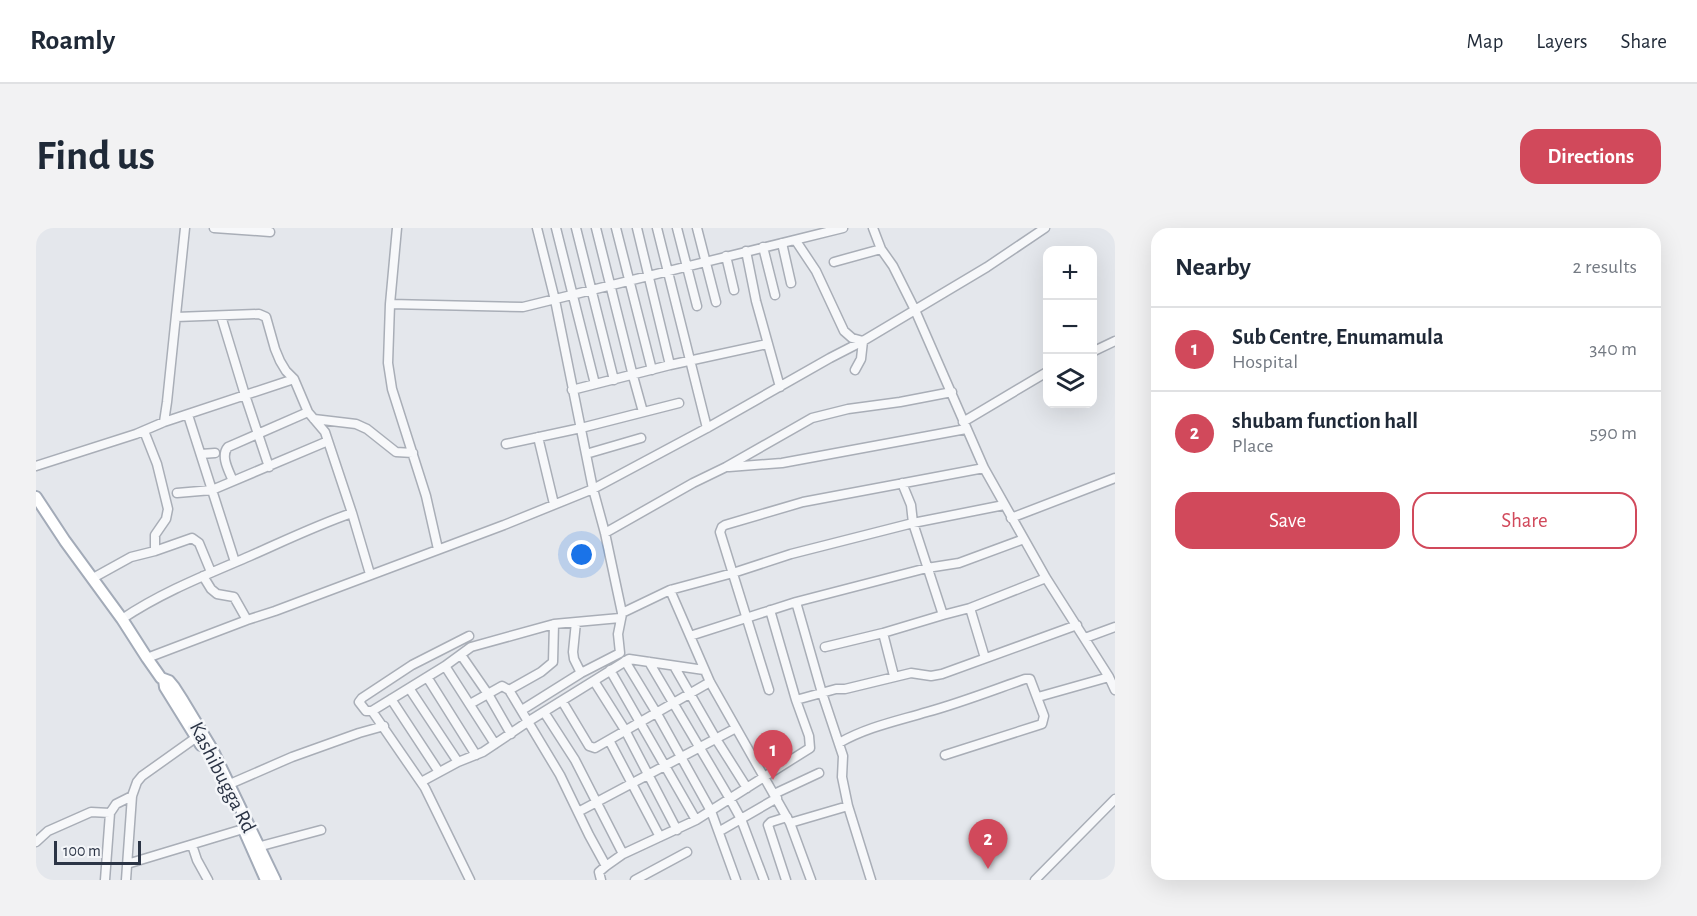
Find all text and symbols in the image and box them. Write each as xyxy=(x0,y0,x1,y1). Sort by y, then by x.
text: Roamly xyxy=(30,27,115,55)
text: Map xyxy=(1467,31,1503,52)
text: Layers xyxy=(1536,31,1587,52)
text: Share xyxy=(1620,31,1667,52)
button: Directions xyxy=(1520,129,1661,184)
text: Find us xyxy=(36,135,155,177)
map controls xyxy=(1043,246,1097,408)
button: + xyxy=(1043,246,1097,300)
text: Nearby xyxy=(1175,254,1251,280)
text: 2 results xyxy=(1573,257,1637,277)
button: − xyxy=(1043,300,1097,354)
text: Sub Centre, Enumamula xyxy=(1232,326,1443,348)
text: 1 xyxy=(1191,339,1198,359)
text: 340 m xyxy=(1589,339,1637,359)
text: Hospital xyxy=(1232,352,1298,372)
button: layers xyxy=(1043,354,1097,408)
text: shubam function hall xyxy=(1232,410,1418,432)
text: 2 xyxy=(1190,423,1199,443)
text: 590 m xyxy=(1589,423,1637,443)
text: Place xyxy=(1232,436,1273,456)
button: Save xyxy=(1175,492,1400,549)
button: Share xyxy=(1412,492,1637,549)
your location xyxy=(567,540,596,569)
street label: Kashibugga Rd xyxy=(186,718,260,836)
pin: 1 xyxy=(754,730,792,780)
pin: 2 xyxy=(968,820,1008,869)
scale bar xyxy=(54,838,141,866)
text: 100 m xyxy=(63,843,101,859)

